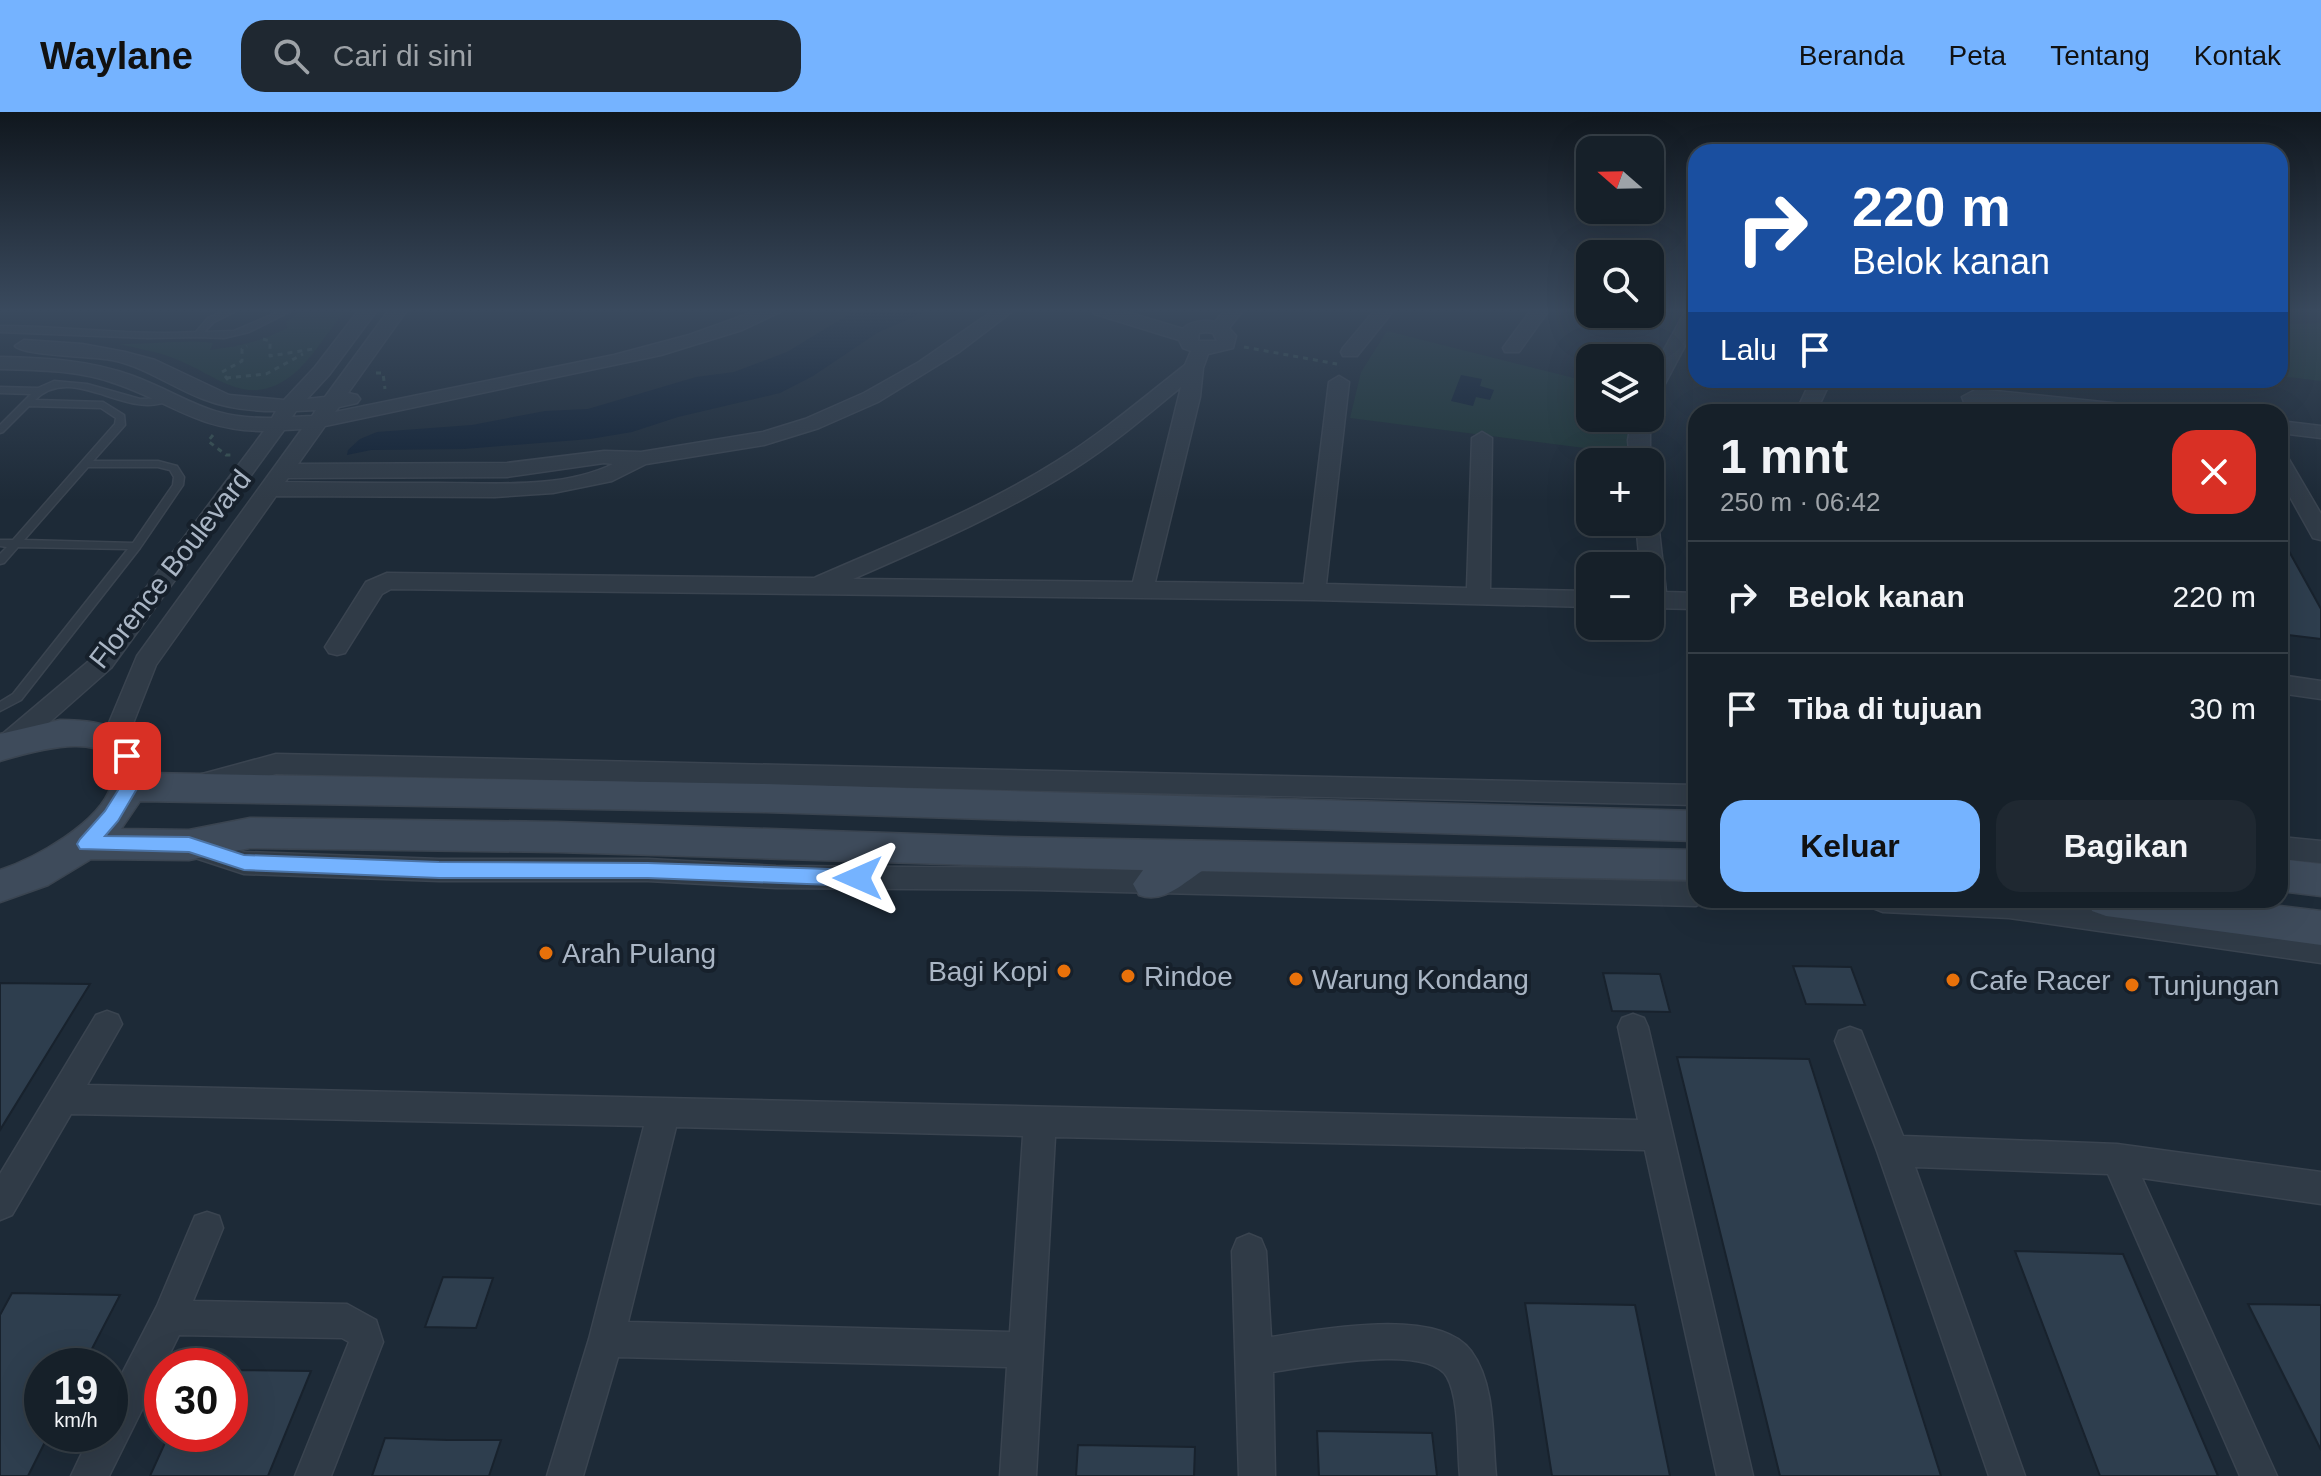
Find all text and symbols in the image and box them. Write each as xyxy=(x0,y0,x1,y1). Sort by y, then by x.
search box xyxy=(241,20,801,92)
icon: search xyxy=(269,34,313,78)
text: Waylane xyxy=(40,35,193,77)
text: Cari di sini xyxy=(333,39,473,72)
text: Beranda xyxy=(1799,40,1905,71)
text: Peta xyxy=(1949,40,2006,71)
text: Tentang xyxy=(2050,40,2150,71)
text: Kontak xyxy=(2194,40,2281,71)
north arrow xyxy=(1576,136,1664,224)
map controls xyxy=(1576,136,1664,640)
text: 220 m xyxy=(1852,175,2011,238)
icon: right xyxy=(1720,176,1824,280)
button: search xyxy=(1576,240,1664,328)
text: Belok kanan xyxy=(1852,241,2050,282)
icon: arrive xyxy=(1793,328,1837,372)
text: Lalu xyxy=(1720,333,1777,366)
button: layers xyxy=(1576,344,1664,432)
text: 1 mnt xyxy=(1720,430,1848,483)
button: close xyxy=(2172,430,2256,514)
button: + xyxy=(1576,448,1664,536)
street label: Florence Boulevard xyxy=(83,464,257,674)
text: 250 m · 06:42 xyxy=(1720,487,1880,517)
button: − xyxy=(1576,552,1664,640)
icon: right xyxy=(1720,575,1764,619)
text: Belok kanan xyxy=(1788,580,1965,613)
text: 220 m xyxy=(2173,580,2256,613)
icon: arrive xyxy=(1720,687,1764,731)
text: Tiba di tujuan xyxy=(1788,692,1982,725)
text: 30 m xyxy=(2189,692,2256,725)
pin xyxy=(93,722,161,790)
icon: arrive xyxy=(105,734,149,778)
button: Keluar xyxy=(1720,800,1980,892)
button: Bagikan xyxy=(1996,800,2256,892)
position arrow xyxy=(816,836,900,920)
place label: Arah Pulang xyxy=(562,938,716,969)
marker: Arah Pulang xyxy=(537,944,555,962)
place label: Bagi Kopi xyxy=(928,956,1048,987)
place label: Rindoe xyxy=(1144,961,1233,992)
marker: Bagi Kopi xyxy=(1055,962,1073,980)
place label: Warung Kondang xyxy=(1312,964,1529,995)
place label: Cafe Racer xyxy=(1969,965,2111,996)
marker: Rindoe xyxy=(1119,967,1137,985)
marker: Warung Kondang xyxy=(1287,970,1305,988)
place label: Tunjungan xyxy=(2148,970,2279,1001)
marker: Cafe Racer xyxy=(1944,971,1962,989)
marker: Tunjungan xyxy=(2123,976,2141,994)
speed limit sign: 30 xyxy=(144,1348,248,1452)
text: 19 xyxy=(54,1368,98,1412)
text: km/h xyxy=(54,1409,98,1431)

